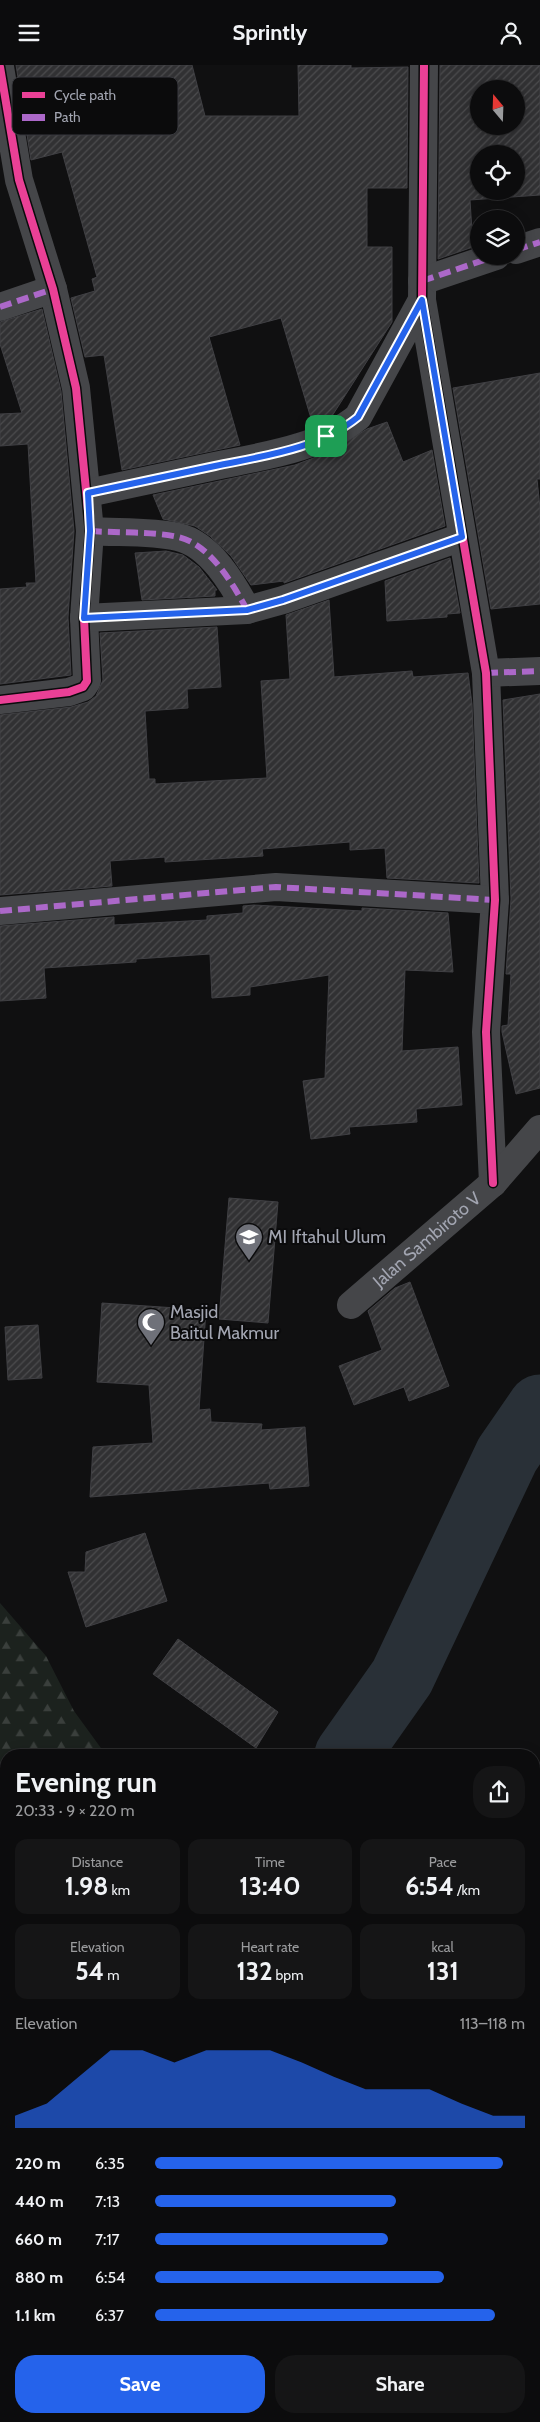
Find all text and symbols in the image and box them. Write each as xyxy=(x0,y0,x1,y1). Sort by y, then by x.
icon: menu xyxy=(15,19,43,47)
text: Sprintly xyxy=(233,19,307,46)
icon: person xyxy=(497,19,525,47)
legend xyxy=(12,77,178,135)
north arrow xyxy=(470,80,525,135)
map controls xyxy=(470,80,525,265)
text: Cycle path xyxy=(54,86,116,104)
text: Path xyxy=(54,108,81,126)
button: locate xyxy=(470,145,525,200)
button: layers xyxy=(470,210,525,265)
pin xyxy=(305,415,347,457)
icon: arrive xyxy=(312,422,340,450)
street label: Jalan Sambiroto V xyxy=(368,1187,485,1293)
school or university icon: MI Iftahul Ulum xyxy=(234,1222,264,1261)
place label: MI Iftahul Ulum xyxy=(268,1226,386,1248)
place label: Masjid Baitul Makmur xyxy=(170,1301,279,1344)
mosque icon: Masjid Baitul Makmur xyxy=(136,1307,166,1346)
text: Evening run xyxy=(15,1765,157,1799)
button: share xyxy=(473,1766,525,1818)
text: 20:33 · 9 × 220 m xyxy=(15,1801,135,1820)
text: Distance xyxy=(72,1853,123,1871)
text: Time xyxy=(255,1853,285,1871)
text: Pace xyxy=(429,1853,457,1871)
text: 1.98 xyxy=(65,1871,108,1901)
text: 13:40 xyxy=(239,1871,301,1901)
text: 6:54 xyxy=(405,1871,454,1901)
text: km xyxy=(108,1881,130,1899)
text: /km xyxy=(454,1881,480,1899)
text: Elevation xyxy=(70,1938,125,1956)
text: Heart rate xyxy=(241,1938,299,1956)
text: kcal xyxy=(431,1938,454,1956)
text: 54 xyxy=(75,1956,104,1986)
text: 132 xyxy=(237,1956,272,1986)
text: 131 xyxy=(427,1956,459,1986)
text: m xyxy=(104,1966,120,1984)
text: bpm xyxy=(272,1966,303,1984)
text: Elevation xyxy=(15,2014,78,2033)
text: 113–118 m xyxy=(460,2014,525,2033)
text: 220 m xyxy=(15,2154,61,2173)
text: 6:35 xyxy=(95,2154,125,2173)
text: 440 m xyxy=(15,2192,64,2211)
text: 7:13 xyxy=(95,2192,120,2211)
text: 660 m xyxy=(15,2230,62,2249)
text: 7:17 xyxy=(95,2230,120,2249)
text: 880 m xyxy=(15,2268,63,2287)
text: 6:54 xyxy=(95,2268,125,2287)
text: 1.1 km xyxy=(15,2306,55,2325)
text: 6:37 xyxy=(95,2306,124,2325)
button: Save xyxy=(15,2355,265,2413)
button: Share xyxy=(275,2355,525,2413)

